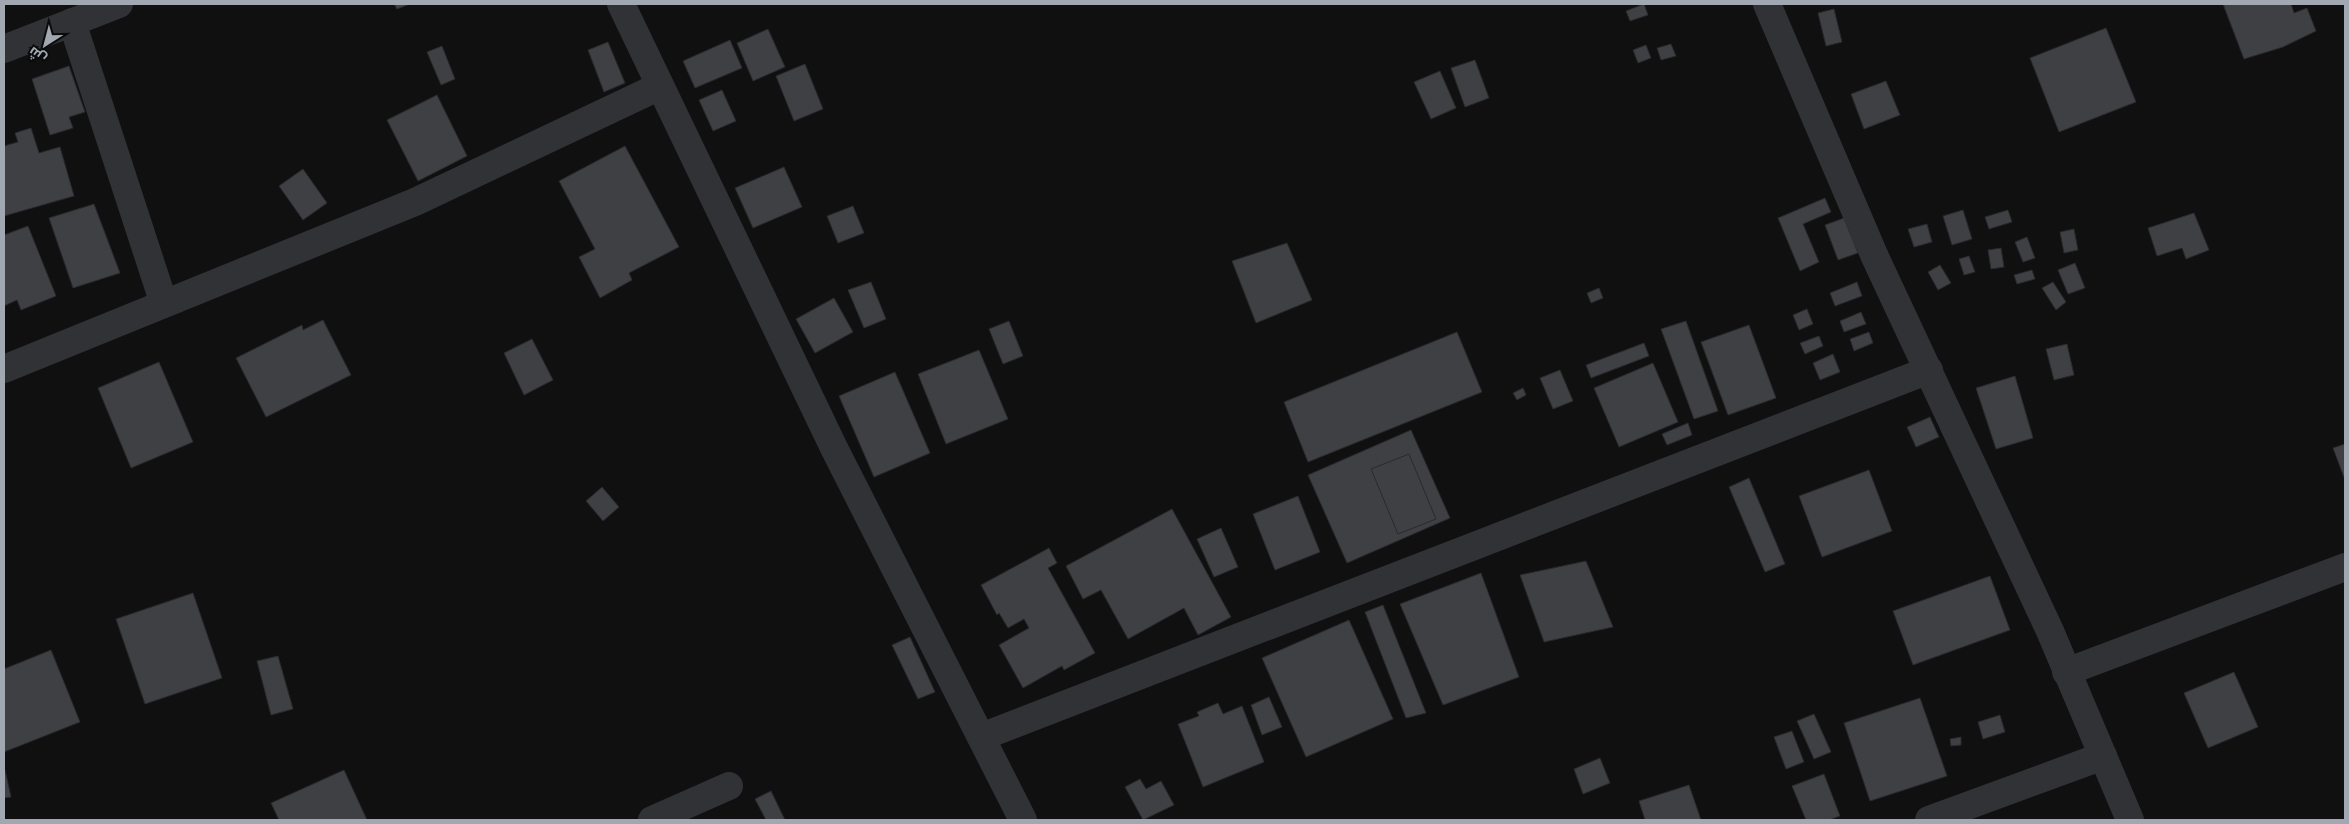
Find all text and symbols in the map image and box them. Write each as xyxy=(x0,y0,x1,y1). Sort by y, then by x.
north arrow xyxy=(20,20,70,70)
text: ش xyxy=(25,43,50,67)

